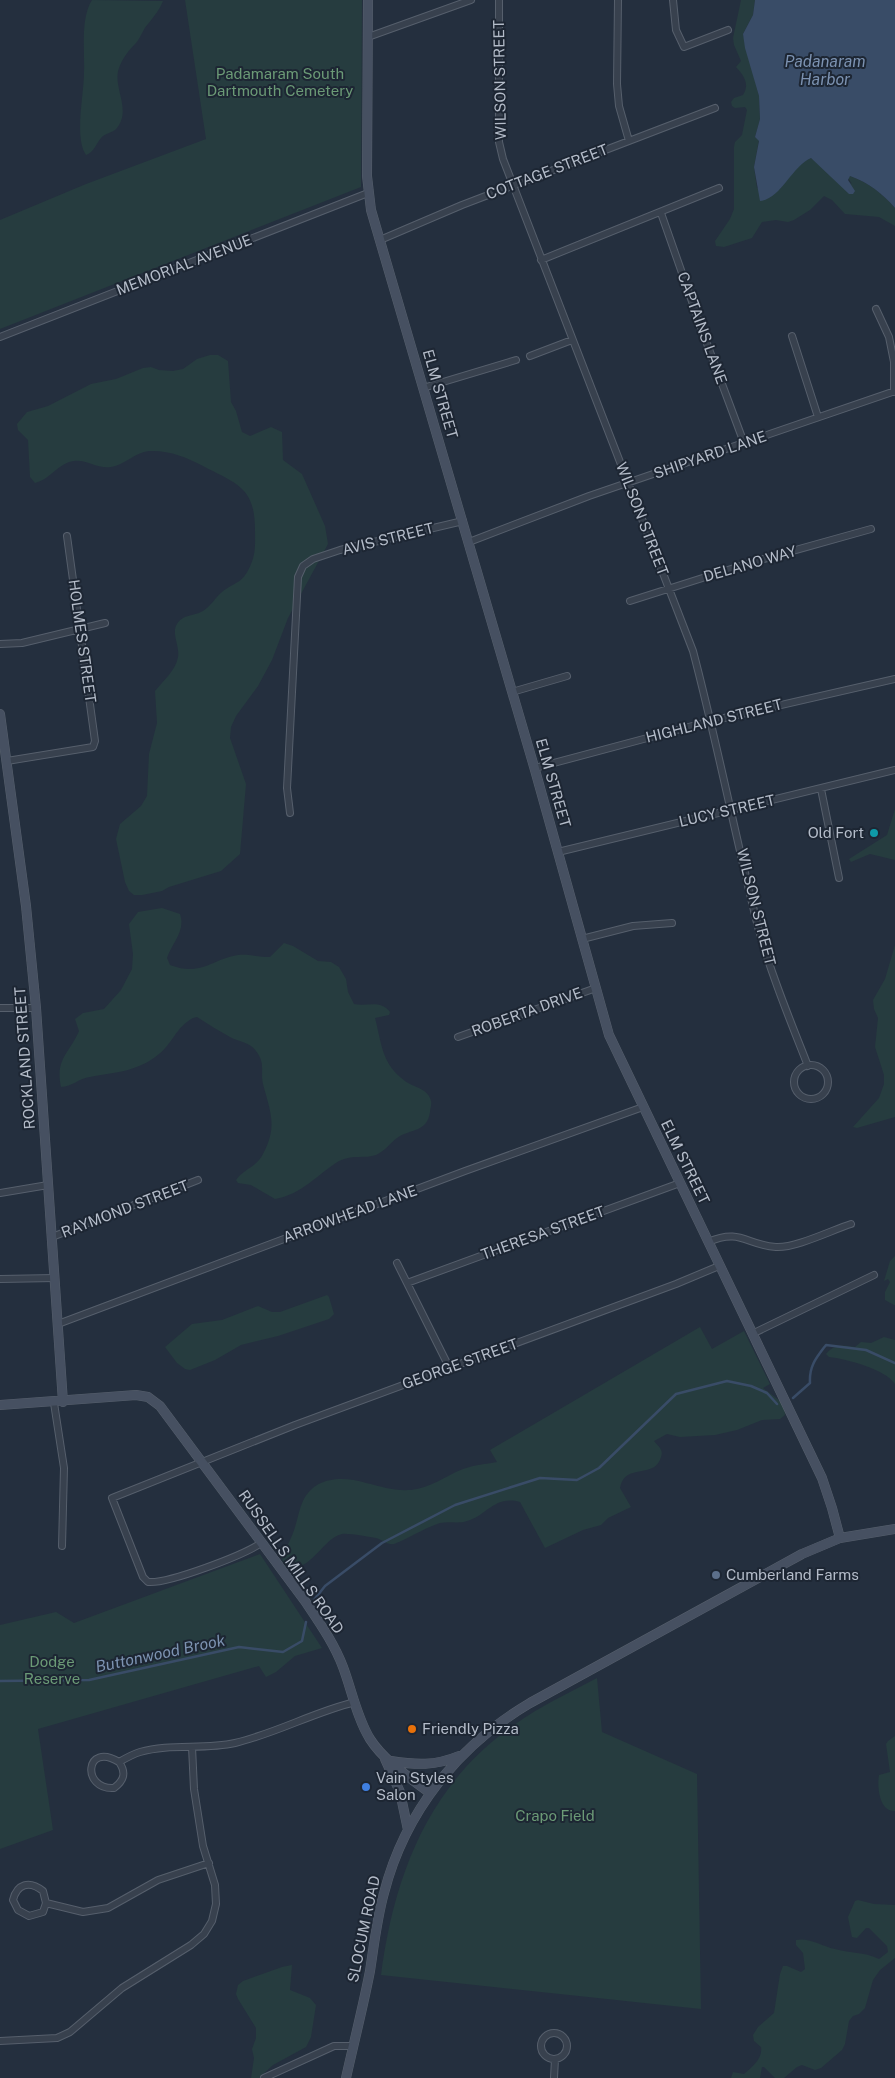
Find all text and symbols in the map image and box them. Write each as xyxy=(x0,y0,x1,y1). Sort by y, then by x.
street label: WILSON STREET xyxy=(490,20,509,140)
water label: Padanaram Harbor xyxy=(785,52,865,89)
park label: Padamaram South Dartmouth Cemetery xyxy=(207,65,353,99)
street label: COTTAGE STREET xyxy=(483,140,610,203)
street label: MEMORIAL AVENUE xyxy=(114,231,254,298)
street label: CAPTAINS LANE xyxy=(674,269,731,386)
street label: ELM STREET xyxy=(420,347,461,440)
street label: SHIPYARD LANE xyxy=(651,427,768,482)
street label: WILSON STREET xyxy=(613,460,672,578)
street label: AVIS STREET xyxy=(340,519,435,558)
street label: DELANO WAY xyxy=(701,542,798,585)
street label: HOLMES STREET xyxy=(65,578,100,704)
street label: HIGHLAND STREET xyxy=(644,695,784,746)
street label: ELM STREET xyxy=(533,736,574,829)
street label: LUCY STREET xyxy=(677,791,777,830)
place label: Old Fort xyxy=(808,824,864,841)
marker: Old Fort xyxy=(868,827,880,839)
street label: WILSON STREET xyxy=(734,847,779,967)
street label: ROBERTA DRIVE xyxy=(469,984,585,1039)
street label: ROCKLAND STREET xyxy=(11,986,38,1130)
street label: ELM STREET xyxy=(658,1117,713,1207)
street label: RAYMOND STREET xyxy=(59,1176,191,1241)
street label: ARROWHEAD LANE xyxy=(280,1181,419,1246)
street label: THERESA STREET xyxy=(479,1202,607,1263)
street label: GEORGE STREET xyxy=(400,1335,520,1392)
street label: RUSSELLS MILLS ROAD xyxy=(235,1487,348,1637)
place label: Cumberland Farms xyxy=(726,1566,859,1583)
marker: Cumberland Farms xyxy=(710,1569,722,1581)
water label: Buttonwood Brook xyxy=(94,1630,227,1677)
park label: Dodge Reserve xyxy=(24,1653,80,1687)
place label: Friendly Pizza xyxy=(422,1720,519,1737)
marker: Friendly Pizza xyxy=(406,1723,418,1735)
place label: Vain Styles Salon xyxy=(376,1769,454,1803)
marker: Vain Styles Salon xyxy=(360,1781,372,1793)
park label: Crapo Field xyxy=(515,1807,595,1824)
street label: SLOCUM ROAD xyxy=(344,1874,383,1984)

